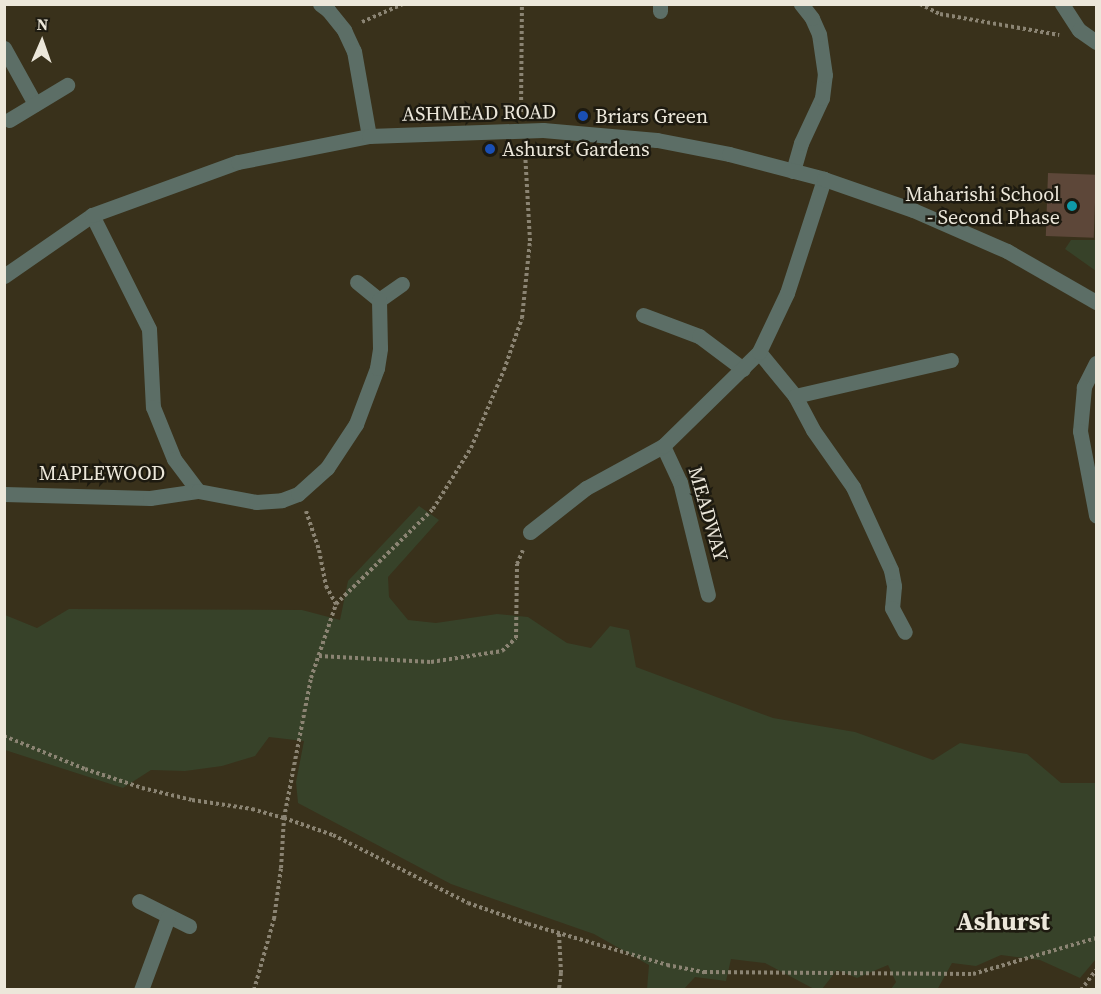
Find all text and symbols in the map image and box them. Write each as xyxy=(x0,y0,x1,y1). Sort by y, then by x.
north arrow xyxy=(12,12,72,72)
text: N xyxy=(36,13,49,35)
street label: ASHMEAD ROAD xyxy=(402,100,556,126)
place label: Briars Green xyxy=(595,104,708,128)
marker: Briars Green xyxy=(576,109,590,123)
place label: Ashurst Gardens xyxy=(502,137,650,161)
marker: Ashurst Gardens xyxy=(483,142,497,156)
place label: Maharishi School - Second Phase xyxy=(905,183,1060,230)
marker: Maharishi School - Second Phase xyxy=(1065,199,1079,213)
street label: MAPLEWOOD xyxy=(39,461,165,485)
street label: MEADWAY xyxy=(683,464,733,564)
district label: Ashurst xyxy=(956,906,1050,938)

